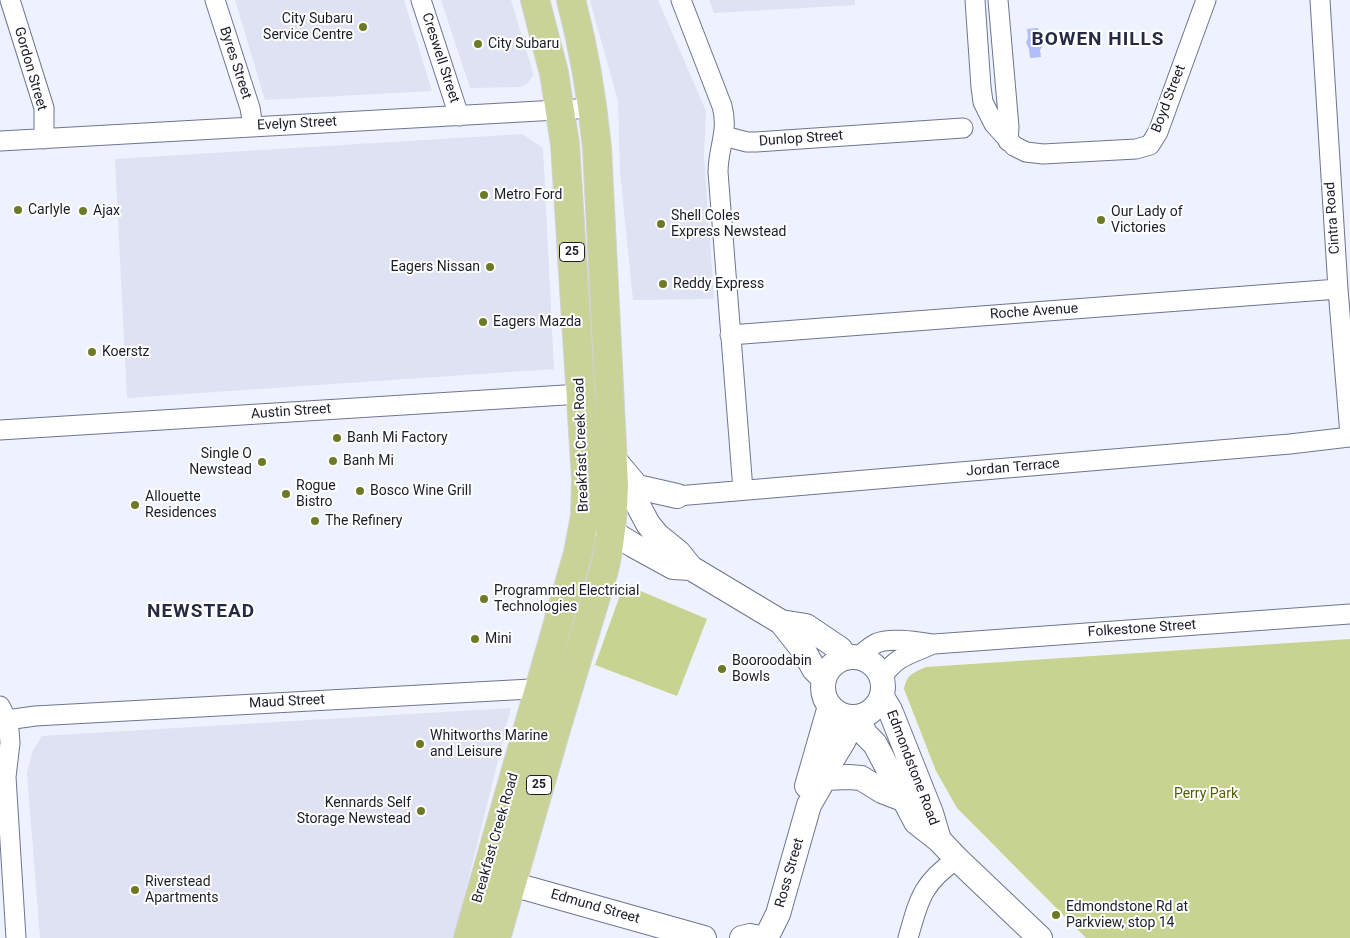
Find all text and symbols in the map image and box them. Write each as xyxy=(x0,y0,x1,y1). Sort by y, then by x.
place label: City Subaru Service Centre xyxy=(263,11,353,44)
street label: Creswell Street xyxy=(418,11,462,105)
marker: City Subaru Service Centre xyxy=(357,21,369,33)
street label: Gordon Street xyxy=(10,25,50,113)
street label: Byres Street xyxy=(215,25,255,101)
district label: BOWEN HILLS xyxy=(1030,29,1166,51)
place label: City Subaru xyxy=(488,36,559,52)
marker: City Subaru xyxy=(472,38,484,50)
street label: Boyd Street xyxy=(1148,63,1190,135)
street label: Evelyn Street xyxy=(257,114,337,134)
street label: Dunlop Street xyxy=(758,128,844,150)
street label: Cintra Road xyxy=(1322,181,1344,255)
place label: Metro Ford xyxy=(494,187,562,203)
marker: Metro Ford xyxy=(478,189,490,201)
place label: Carlyle xyxy=(28,202,70,218)
place label: Ajax xyxy=(93,203,120,219)
marker: Carlyle xyxy=(12,204,24,216)
place label: Our Lady of Victories xyxy=(1111,204,1183,236)
marker: Ajax xyxy=(77,205,89,217)
place label: Shell Coles Express Newstead xyxy=(671,208,786,240)
marker: Our Lady of Victories xyxy=(1095,214,1107,226)
marker: Shell Coles Express Newstead xyxy=(655,218,667,230)
road number: 25 xyxy=(560,242,584,262)
place label: Eagers Nissan xyxy=(391,259,480,275)
marker: Eagers Nissan xyxy=(484,261,496,273)
place label: Reddy Express xyxy=(673,276,764,292)
marker: Reddy Express xyxy=(657,278,669,290)
street label: Roche Avenue xyxy=(989,301,1079,323)
place label: Eagers Mazda xyxy=(493,314,581,330)
marker: Eagers Mazda xyxy=(477,316,489,328)
place label: Koerstz xyxy=(102,344,150,360)
marker: Koerstz xyxy=(86,346,98,358)
street label: Breakfast Creek Road xyxy=(571,377,593,513)
street label: Austin Street xyxy=(250,401,332,423)
place label: Banh Mi Factory xyxy=(347,430,448,446)
marker: Banh Mi Factory xyxy=(331,432,343,444)
place label: Single O Newstead xyxy=(189,446,252,478)
place label: Banh Mi xyxy=(343,453,394,469)
marker: Banh Mi xyxy=(327,455,339,467)
marker: Single O Newstead xyxy=(256,456,268,468)
street label: Jordan Terrace xyxy=(966,456,1060,480)
place label: Rogue Bistro xyxy=(296,478,336,511)
place label: Bosco Wine Grill xyxy=(370,483,472,499)
marker: Bosco Wine Grill xyxy=(354,485,366,497)
marker: Rogue Bistro xyxy=(280,488,292,500)
place label: Allouette Residences xyxy=(145,489,217,522)
marker: Allouette Residences xyxy=(129,499,141,511)
place label: The Refinery xyxy=(325,513,402,529)
marker: The Refinery xyxy=(309,515,321,527)
place label: Programmed Electricial Technologies xyxy=(494,583,639,616)
marker: Programmed Electricial Technologies xyxy=(478,593,490,605)
district label: NEWSTEAD xyxy=(146,601,256,623)
street label: Folkestone Street xyxy=(1087,617,1197,641)
place label: Mini xyxy=(485,631,512,647)
marker: Mini xyxy=(469,633,481,645)
place label: Booroodabin Bowls xyxy=(732,653,812,686)
marker: Booroodabin Bowls xyxy=(716,663,728,675)
street label: Maud Street xyxy=(249,692,325,712)
street label: Edmondstone Road xyxy=(882,708,942,828)
place label: Whitworths Marine and Leisure xyxy=(430,728,548,760)
marker: Whitworths Marine and Leisure xyxy=(414,738,426,750)
street label: Breakfast Creek Road xyxy=(469,771,523,905)
road number: 25 xyxy=(526,776,552,794)
park label: Perry Park xyxy=(1174,786,1238,802)
place label: Kennards Self Storage Newstead xyxy=(297,795,411,828)
marker: Kennards Self Storage Newstead xyxy=(415,805,427,817)
street label: Ross Street xyxy=(772,836,808,910)
place label: Riverstead Apartments xyxy=(145,874,219,906)
marker: Riverstead Apartments xyxy=(129,884,141,896)
street label: Edmund Street xyxy=(549,886,641,928)
place label: Edmondstone Rd at Parkview, stop 14 xyxy=(1066,899,1188,932)
marker: Edmondstone Rd at Parkview, stop 14 xyxy=(1050,909,1062,921)

